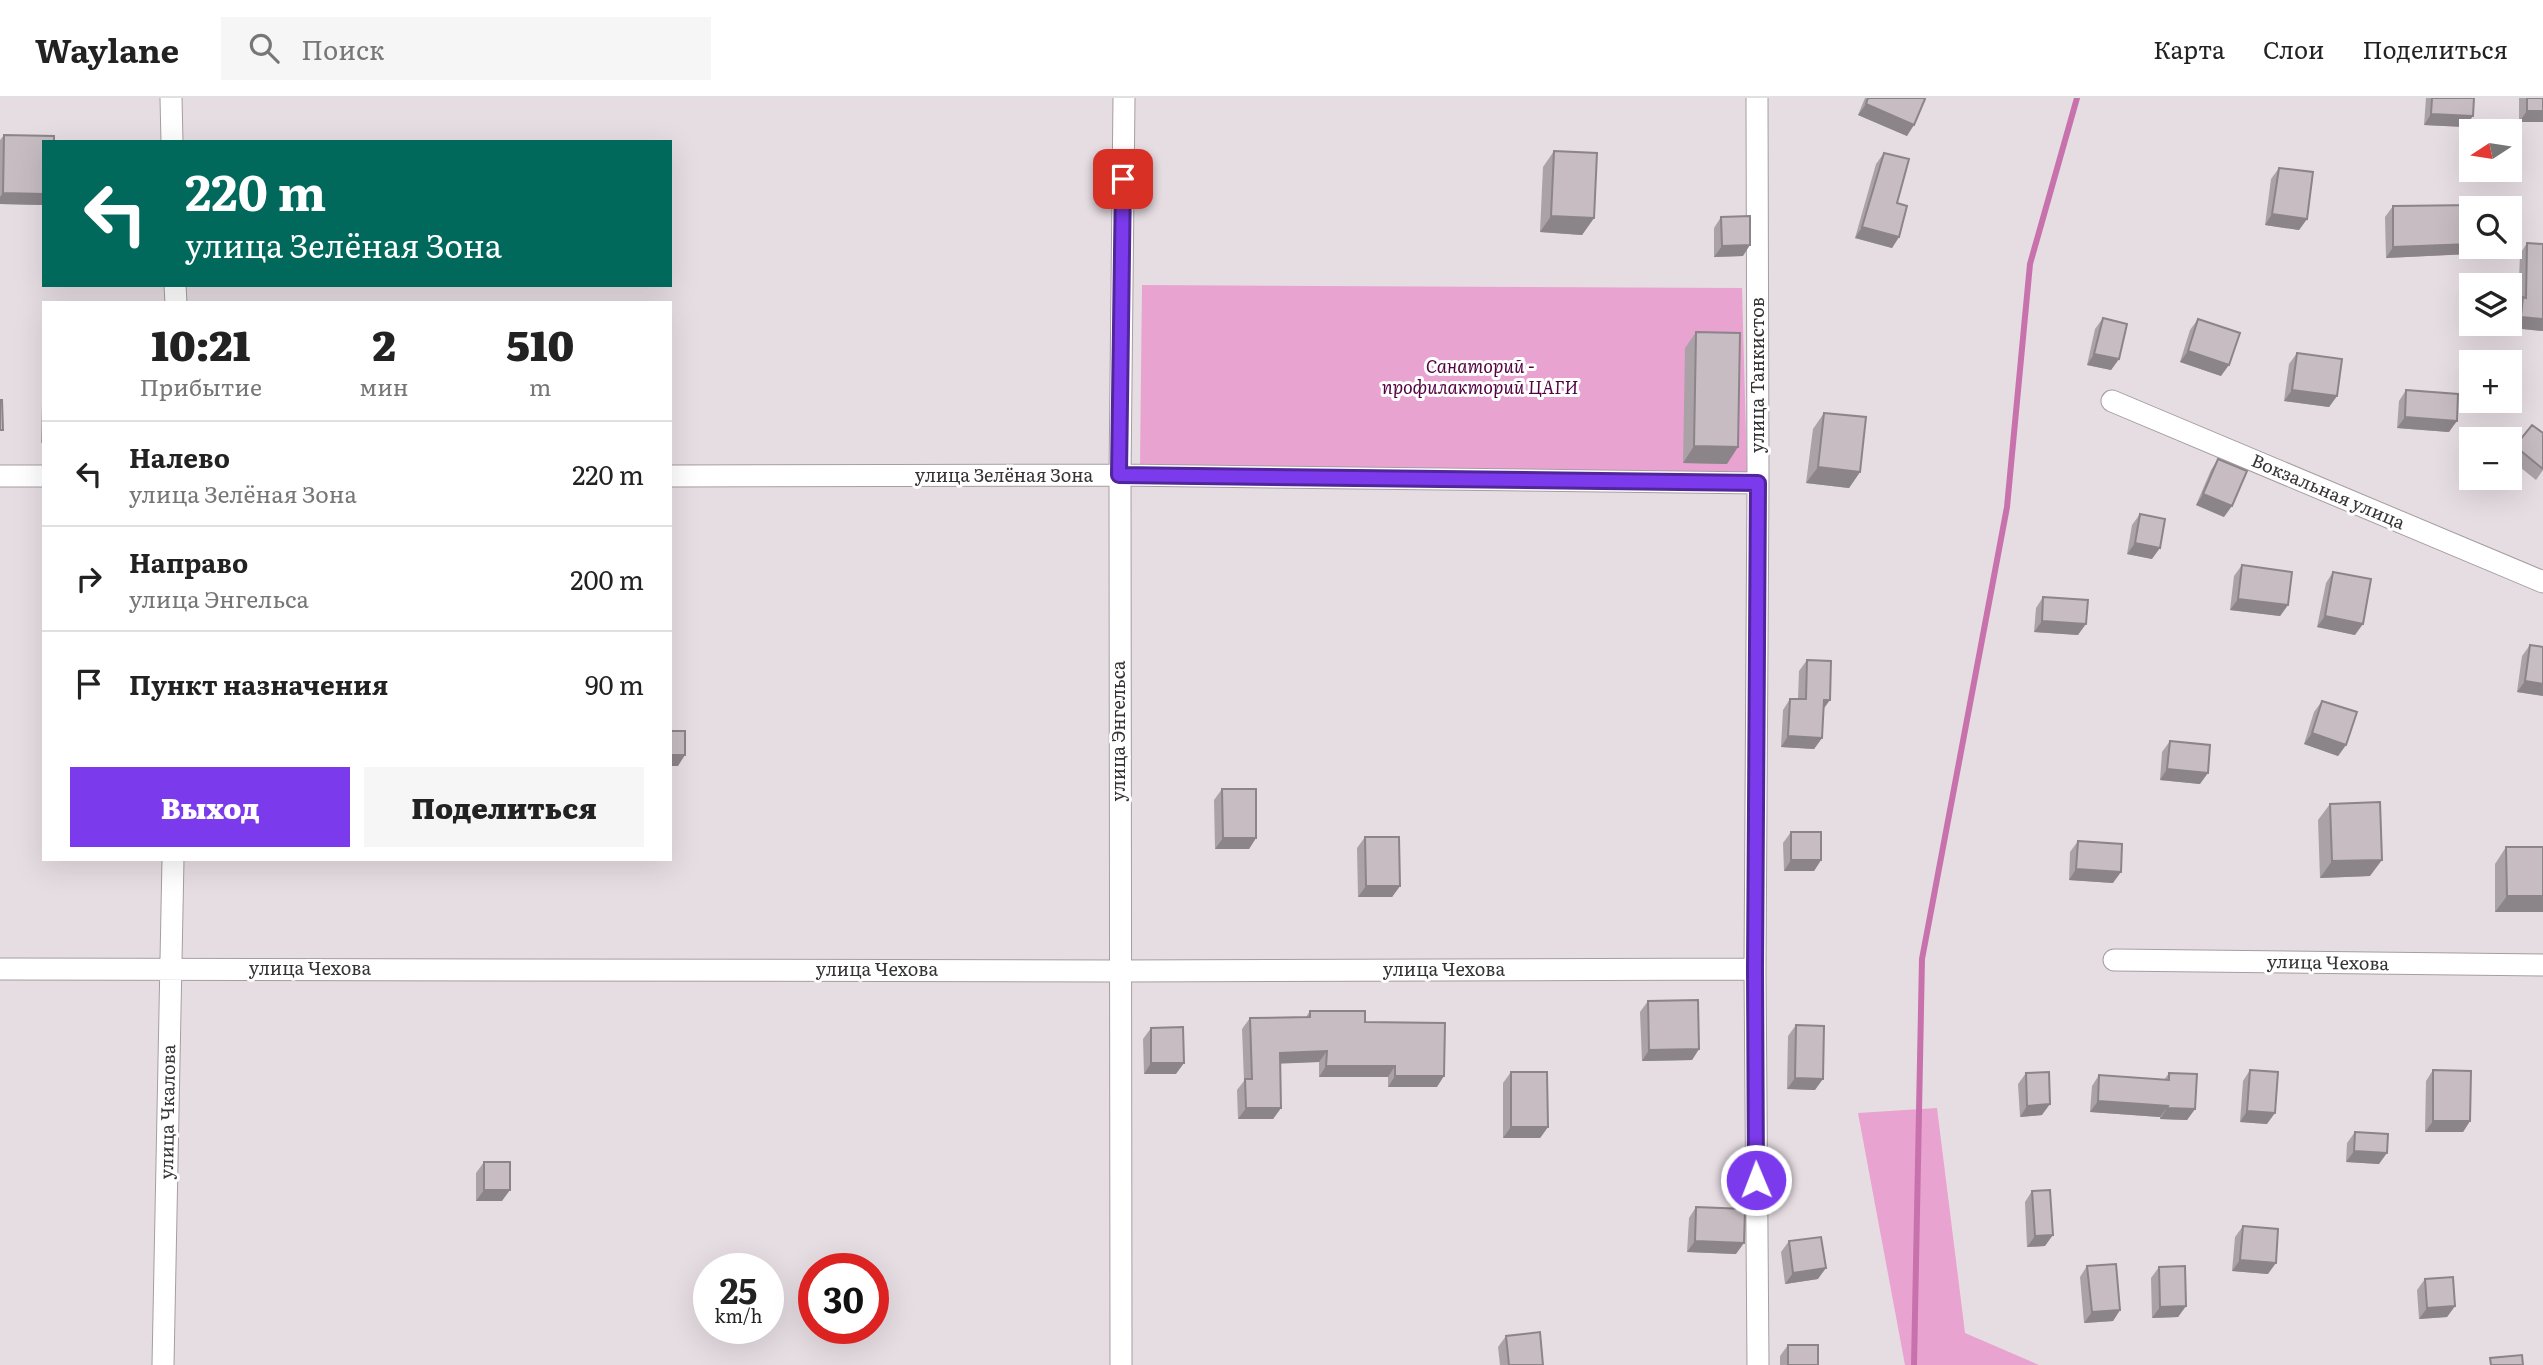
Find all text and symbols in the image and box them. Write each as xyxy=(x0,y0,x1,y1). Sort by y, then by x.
search box xyxy=(221,17,711,80)
text: Waylane xyxy=(35,24,179,73)
icon: search xyxy=(245,29,283,67)
text: Поиск xyxy=(301,29,384,68)
text: Карта xyxy=(2153,31,2225,66)
text: Слои xyxy=(2263,31,2324,66)
text: Поделиться xyxy=(2362,31,2508,66)
north arrow xyxy=(2459,119,2522,182)
map controls xyxy=(2459,119,2522,490)
pin xyxy=(1093,149,1153,209)
text: 220 m xyxy=(185,153,326,226)
icon: arrive xyxy=(1104,160,1142,198)
icon: left xyxy=(70,168,161,259)
button: search xyxy=(2459,196,2522,259)
text: улица Зелёная Зона xyxy=(185,220,502,268)
button: layers xyxy=(2459,273,2522,336)
street label: улица Танкистов xyxy=(1743,297,1770,453)
text: 10:21 xyxy=(151,312,250,374)
text: 2 xyxy=(372,312,396,374)
text: 510 xyxy=(506,312,574,374)
button: + xyxy=(2459,350,2522,413)
park label: Санаторий - профилакторий ЦАГИ xyxy=(1382,352,1578,400)
text: Прибытие xyxy=(140,369,262,403)
text: мин xyxy=(360,369,409,403)
text: m xyxy=(529,369,551,403)
button: − xyxy=(2459,427,2522,490)
text: Налево xyxy=(129,437,230,476)
street label: Вокзальная улица xyxy=(2248,446,2410,535)
text: 220 m xyxy=(572,454,644,493)
icon: left xyxy=(70,455,108,493)
street label: улица Зелёная Зона xyxy=(915,461,1093,488)
text: улица Зелёная Зона xyxy=(129,476,357,510)
text: Направо xyxy=(129,542,248,581)
text: 200 m xyxy=(570,559,644,598)
icon: right xyxy=(70,560,108,598)
text: улица Энгельса xyxy=(129,581,309,615)
street label: улица Энгельса xyxy=(1104,660,1131,801)
text: Пункт назначения xyxy=(129,664,388,703)
text: 90 m xyxy=(585,664,644,703)
icon: arrive xyxy=(70,665,108,703)
button: Выход xyxy=(70,767,350,847)
button: Поделиться xyxy=(364,767,644,847)
street label: улица Чехова xyxy=(2267,947,2390,976)
street label: улица Чехова xyxy=(249,954,371,981)
street label: улица Чехова xyxy=(816,955,938,982)
street label: улица Чехова xyxy=(1383,955,1505,982)
street label: улица Чкалова xyxy=(152,1044,181,1180)
position arrow xyxy=(1719,1143,1793,1217)
speed limit sign: 30 xyxy=(798,1253,889,1344)
text: 25 xyxy=(720,1263,757,1315)
text: km/h xyxy=(715,1302,762,1329)

